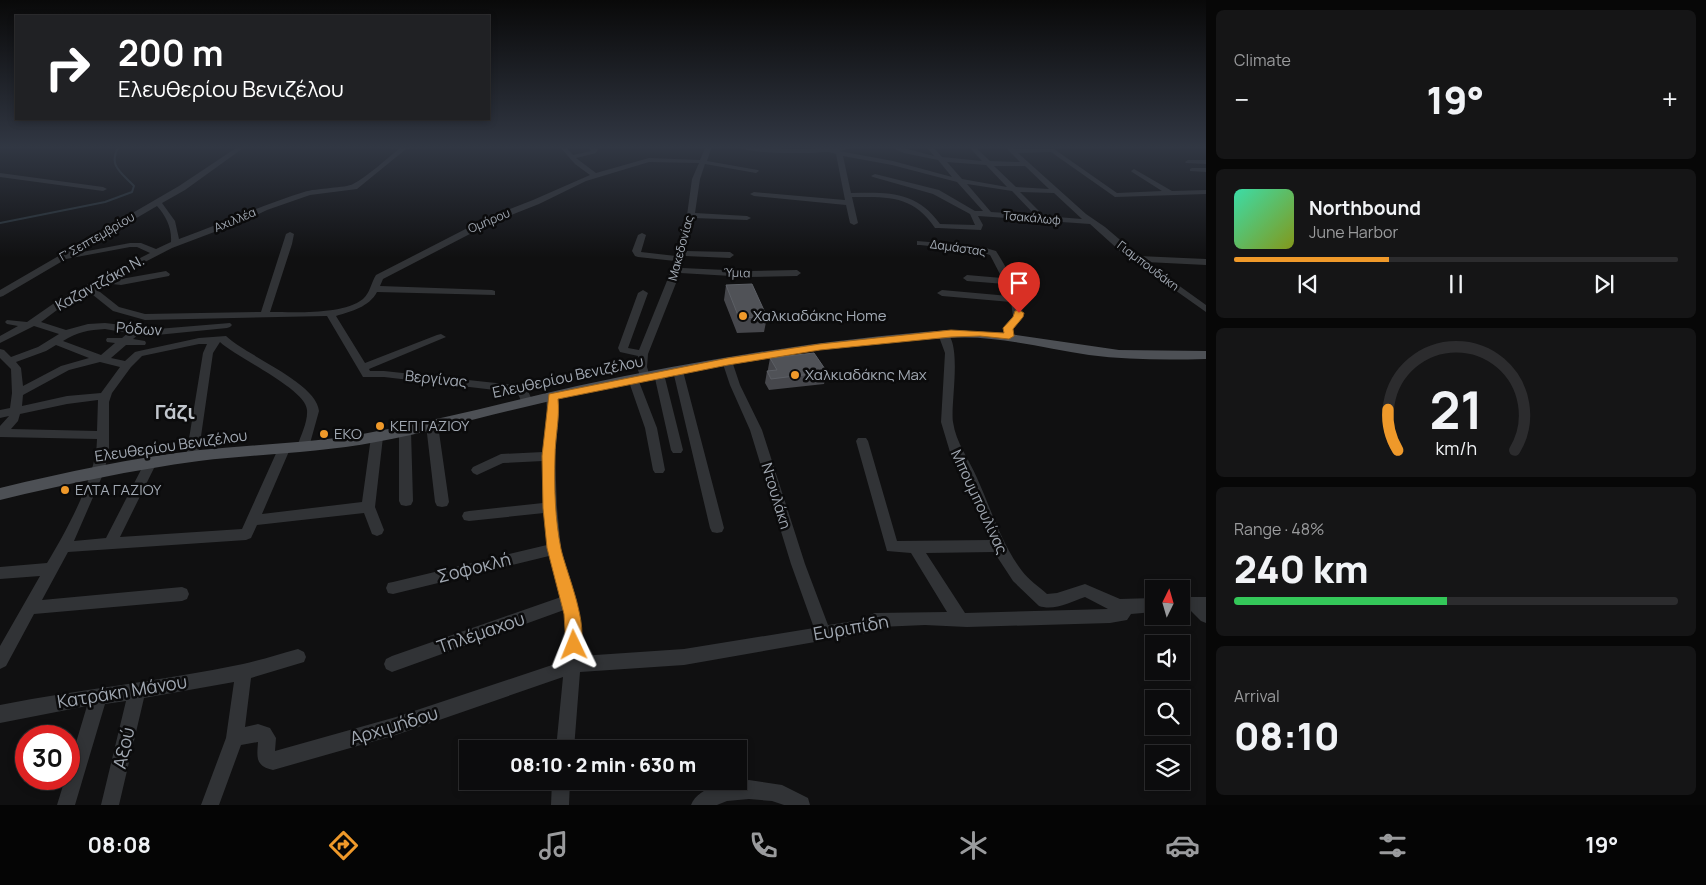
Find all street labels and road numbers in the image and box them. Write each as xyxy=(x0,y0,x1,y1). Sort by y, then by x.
street label: Αχιλλέα xyxy=(211,203,258,236)
street label: Ομήρου xyxy=(465,204,513,237)
street label: Τσακάλωφ xyxy=(1002,207,1062,229)
street label: Γ' Σεπτεμβρίου xyxy=(56,208,138,265)
street label: Μακεδονίας xyxy=(664,213,698,283)
street label: Δαμάστας xyxy=(929,235,988,260)
street label: Γιαμπουδάκη xyxy=(1114,237,1183,294)
street label: Καζαντζάκη Ν. xyxy=(51,249,148,316)
street label: Ύμια xyxy=(723,264,751,281)
street label: Ρόδων xyxy=(115,316,163,341)
street label: Ελευθερίου Βενιζέλου xyxy=(490,350,645,403)
street label: Βεργίνας xyxy=(404,365,468,392)
street label: Ελευθερίου Βενιζέλου xyxy=(93,424,249,467)
street label: Μπουμπουλίνας xyxy=(946,446,1013,558)
street label: Ντουλάκη xyxy=(756,460,797,532)
street label: Σοφοκλή xyxy=(434,546,513,588)
street label: Τηλέμαχου xyxy=(434,606,528,658)
street label: Ευριπίδη xyxy=(811,609,890,645)
street label: Κατράκη Μάνου xyxy=(55,669,189,713)
street label: Αρχιμήδου xyxy=(347,700,441,750)
street label: Αξού xyxy=(107,725,139,771)

